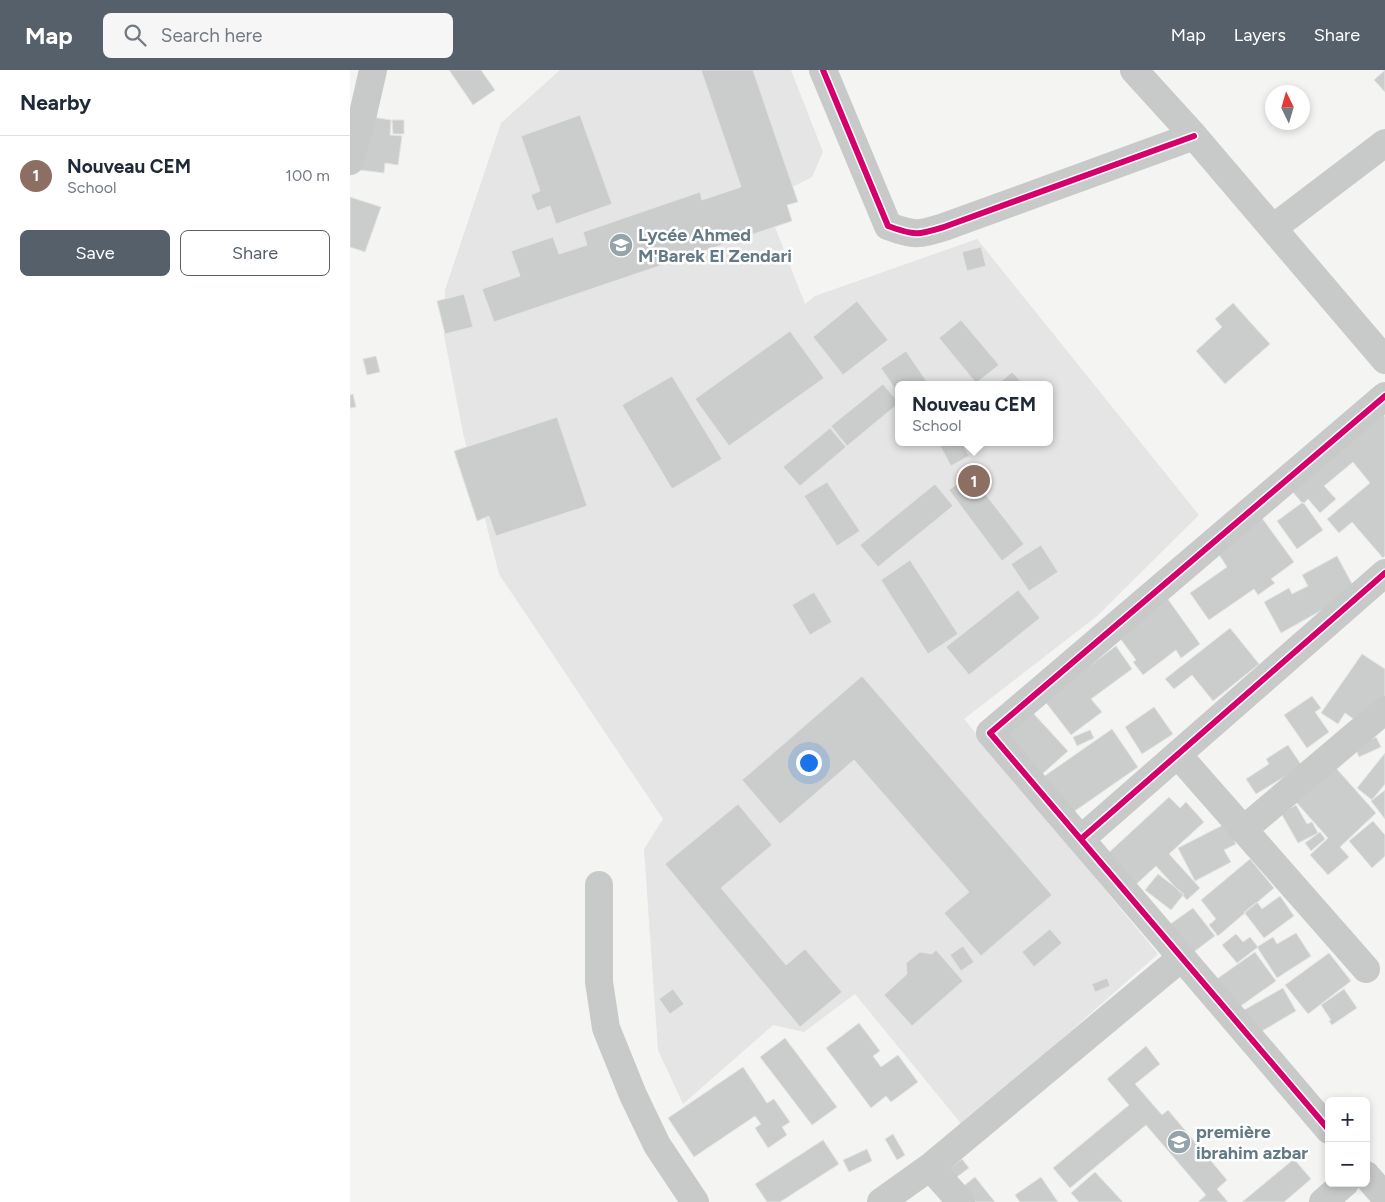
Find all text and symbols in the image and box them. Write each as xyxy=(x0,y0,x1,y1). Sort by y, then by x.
search box xyxy=(103,13,453,58)
text: Map xyxy=(25,21,73,50)
icon: search xyxy=(121,21,149,49)
text: Search here xyxy=(161,24,262,47)
text: Map xyxy=(1171,24,1206,46)
text: Layers xyxy=(1234,24,1286,46)
text: Share xyxy=(1314,24,1360,46)
north arrow xyxy=(1265,85,1310,130)
text: Nearby xyxy=(20,90,91,115)
text: Nouveau CEM xyxy=(67,155,191,178)
text: 1 xyxy=(33,166,39,185)
text: 100 m xyxy=(285,166,330,185)
text: School xyxy=(67,178,117,197)
place label: Lycée Ahmed M'Barek El Zendari xyxy=(638,224,792,267)
button: Save xyxy=(20,230,170,276)
button: Share xyxy=(180,230,330,276)
school or university icon: Lycée Ahmed M'Barek El Zendari xyxy=(608,232,634,258)
popup xyxy=(895,381,1053,446)
text: Nouveau CEM xyxy=(912,393,1036,416)
text: School xyxy=(912,416,962,435)
pin: 1 xyxy=(958,462,990,500)
your location xyxy=(796,750,822,776)
map controls xyxy=(1325,1097,1370,1187)
button: + xyxy=(1325,1097,1370,1142)
place label: première ibrahim azbar xyxy=(1196,1121,1308,1164)
school or university icon: première ibrahim azbar xyxy=(1166,1129,1192,1155)
button: − xyxy=(1325,1142,1370,1187)

